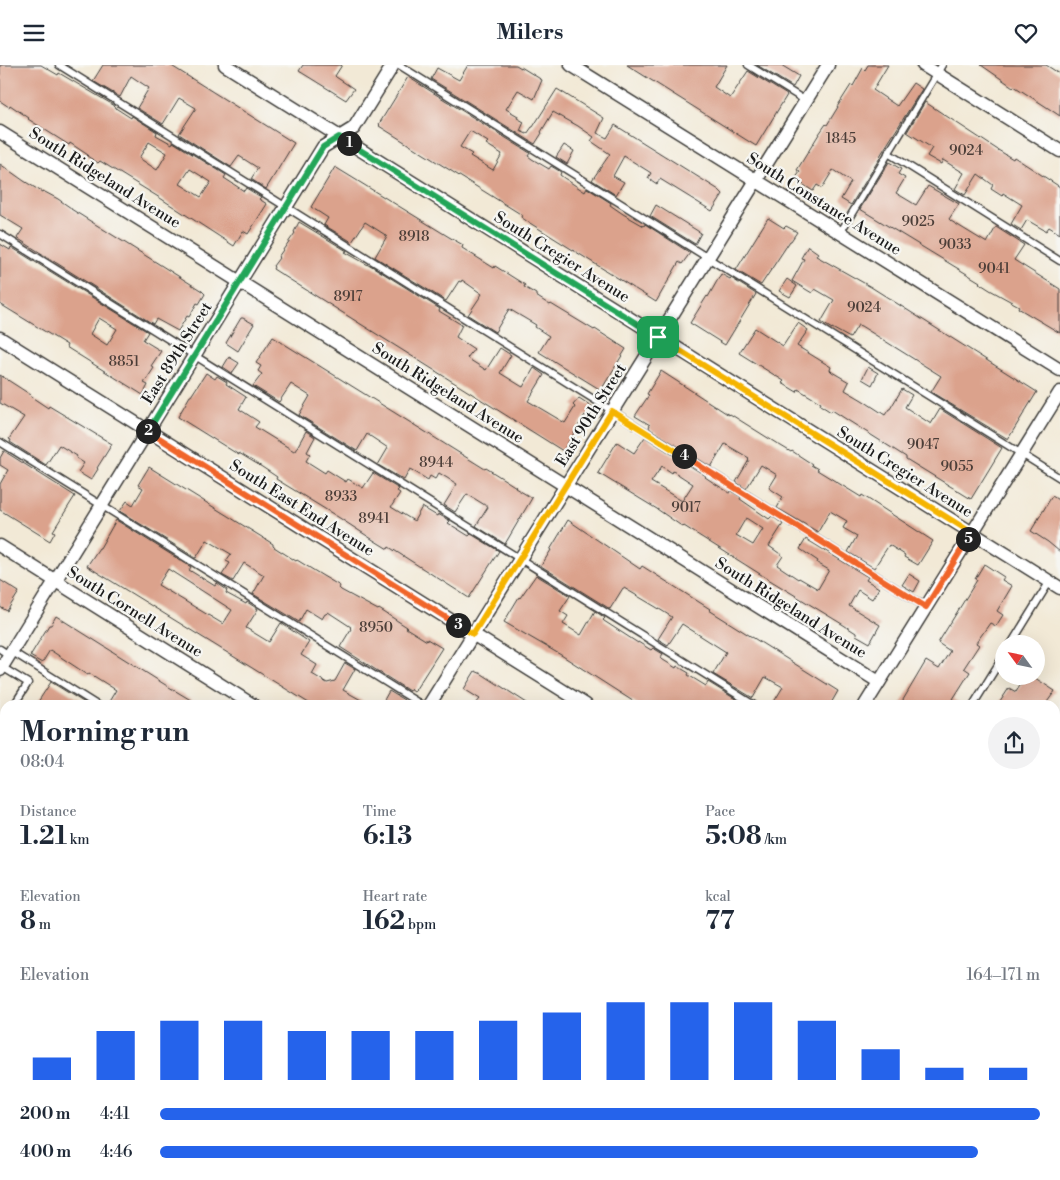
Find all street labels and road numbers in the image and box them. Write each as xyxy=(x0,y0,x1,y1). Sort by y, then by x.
street label: South Ridgeland Avenue xyxy=(25,123,185,233)
street label: South Constance Avenue xyxy=(743,148,905,260)
street label: South Cregier Avenue xyxy=(490,207,634,307)
street label: East 89th Street xyxy=(138,298,217,408)
street label: South Ridgeland Avenue xyxy=(368,338,528,448)
street label: East 90th Street xyxy=(551,360,631,470)
street label: South Cregier Avenue xyxy=(833,422,977,522)
street label: South East End Avenue xyxy=(226,455,378,561)
street label: South Ridgeland Avenue xyxy=(711,553,871,663)
street label: South Cornell Avenue xyxy=(63,562,207,662)

